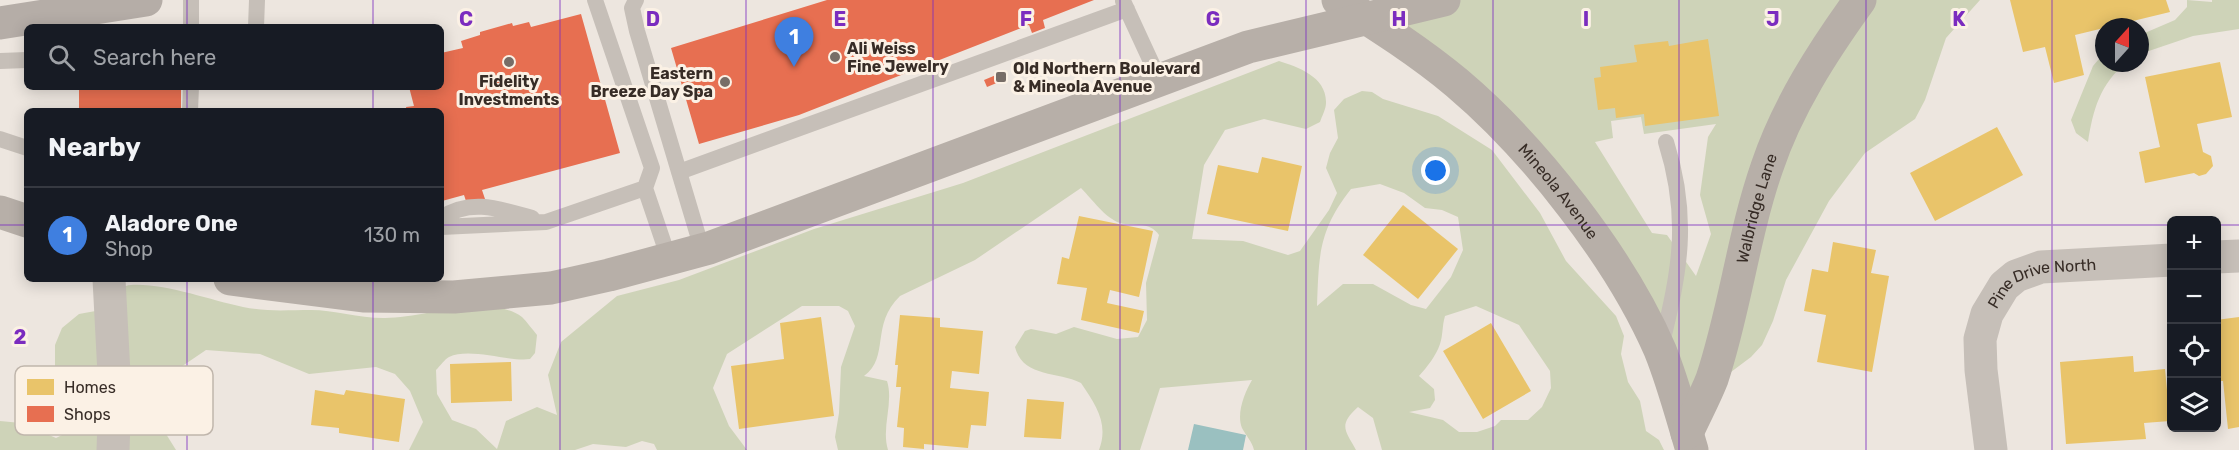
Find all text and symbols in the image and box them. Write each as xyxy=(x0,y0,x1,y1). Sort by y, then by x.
text: C xyxy=(459,7,473,31)
text: D xyxy=(646,7,660,31)
text: E xyxy=(834,7,846,31)
text: F xyxy=(1020,7,1032,31)
text: G xyxy=(1206,7,1220,31)
text: H xyxy=(1392,7,1406,31)
text: I xyxy=(1583,7,1589,31)
text: J xyxy=(1766,7,1780,31)
text: K xyxy=(1952,7,1966,31)
pin: 1 xyxy=(774,17,814,67)
north arrow xyxy=(2095,18,2149,72)
search box xyxy=(24,24,444,90)
place label: Ali Weiss Fine Jewelry xyxy=(847,39,949,76)
icon: search xyxy=(45,41,78,74)
text: Search here xyxy=(93,44,216,71)
marker: Ali Weiss Fine Jewelry xyxy=(828,50,842,64)
marker: Fidelity Investments xyxy=(502,55,516,69)
place label: Old Northern Boulevard & Mineola Avenue xyxy=(1013,59,1200,96)
place label: Eastern Breeze Day Spa xyxy=(591,64,713,101)
marker: Old Northern Boulevard & Mineola Avenue xyxy=(994,70,1008,84)
place label: Fidelity Investments xyxy=(459,72,560,109)
marker: Eastern Breeze Day Spa xyxy=(718,75,732,89)
text: Nearby xyxy=(48,132,141,163)
street label: Mineola Avenue xyxy=(1514,140,1602,243)
street label: Walbridge Lane xyxy=(1733,151,1781,265)
your location xyxy=(1421,156,1450,185)
text: Aladore One xyxy=(105,210,238,237)
map controls xyxy=(2167,216,2221,432)
button: + xyxy=(2167,216,2221,270)
text: 1 xyxy=(63,223,72,247)
text: 130 m xyxy=(364,223,420,247)
text: Shop xyxy=(105,237,153,261)
street label: Pine Drive North xyxy=(1984,255,2097,312)
button: − xyxy=(2167,270,2221,324)
button: locate xyxy=(2167,324,2221,378)
text: 2 xyxy=(14,325,27,349)
legend xyxy=(15,366,213,435)
text: Homes xyxy=(64,378,116,397)
button: layers xyxy=(2167,378,2221,432)
text: Shops xyxy=(64,405,111,424)

